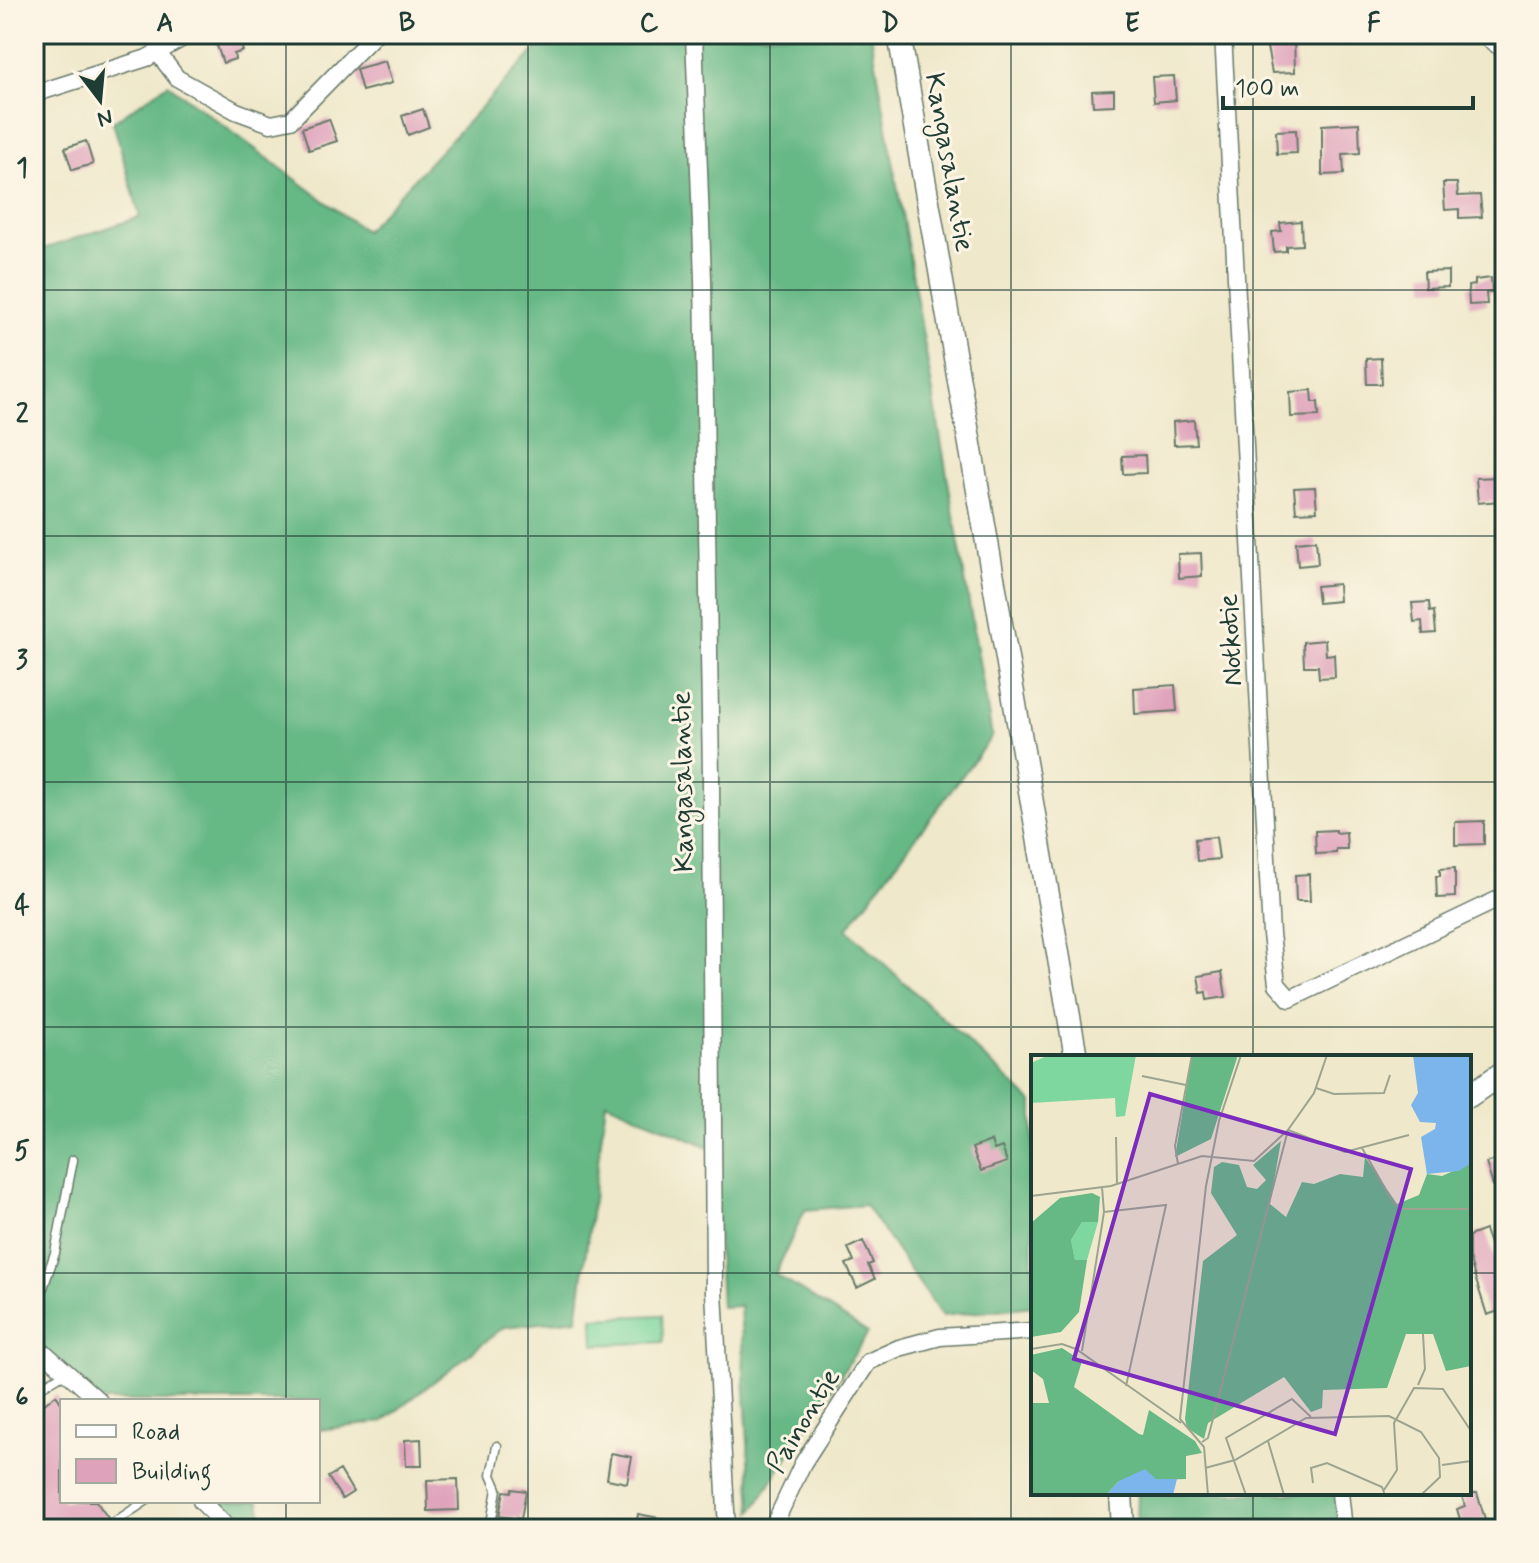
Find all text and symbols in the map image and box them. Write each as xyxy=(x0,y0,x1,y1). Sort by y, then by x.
text: A xyxy=(156,7,174,41)
text: B xyxy=(399,7,415,41)
text: C xyxy=(640,7,659,41)
text: D xyxy=(881,7,899,41)
text: E xyxy=(1124,7,1140,41)
text: F xyxy=(1367,7,1381,41)
north arrow xyxy=(60,60,140,140)
scale bar xyxy=(1223,60,1473,110)
street label: Kangasalantie xyxy=(913,70,982,255)
text: 100 m xyxy=(1235,74,1299,105)
text: N xyxy=(94,102,116,133)
text: 1 xyxy=(16,152,28,186)
text: 2 xyxy=(16,398,29,432)
street label: Notkotie xyxy=(1211,593,1252,687)
text: 3 xyxy=(16,644,28,678)
street label: Kangasalantie xyxy=(663,691,706,873)
text: 4 xyxy=(14,890,30,924)
inset map xyxy=(1031,1055,1471,1495)
text: 5 xyxy=(14,1135,30,1169)
street label: Painontie xyxy=(758,1362,850,1481)
text: 6 xyxy=(15,1381,29,1415)
legend xyxy=(60,1399,320,1503)
text: Road xyxy=(132,1417,180,1448)
text: Building xyxy=(132,1457,212,1491)

